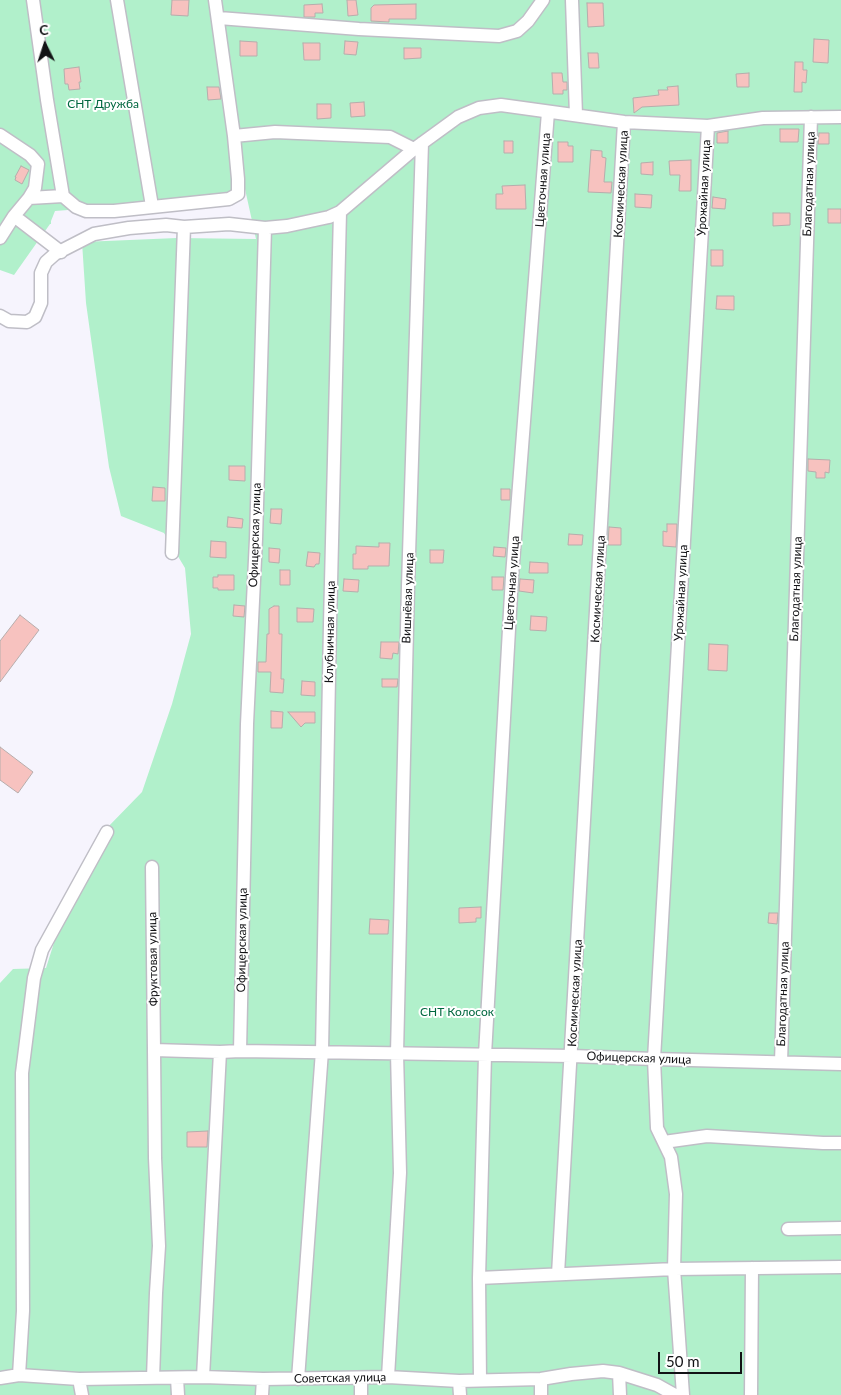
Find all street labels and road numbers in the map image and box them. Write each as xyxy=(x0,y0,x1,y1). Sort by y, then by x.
street label: Космическая улица xyxy=(611,130,631,238)
street label: Благодатная улица xyxy=(800,131,818,237)
street label: Цветочная улица xyxy=(533,132,553,228)
street label: Урожайная улица xyxy=(694,139,714,237)
street label: Офицерская улица xyxy=(246,482,264,588)
street label: Цветочная улица xyxy=(502,535,522,631)
street label: Космическая улица xyxy=(588,535,608,643)
street label: Благодатная улица xyxy=(787,536,805,642)
street label: Урожайная улица xyxy=(671,544,691,642)
street label: Вишнёвая улица xyxy=(399,552,417,644)
street label: Клубничная улица xyxy=(322,581,338,683)
street label: Офицерская улица xyxy=(234,887,250,993)
street label: Фруктовая улица xyxy=(145,912,161,1006)
street label: Космическая улица xyxy=(565,939,585,1047)
street label: Благодатная улица xyxy=(774,941,792,1047)
street label: Офицерская улица xyxy=(586,1049,692,1067)
street label: Советская улица xyxy=(294,1370,386,1386)

